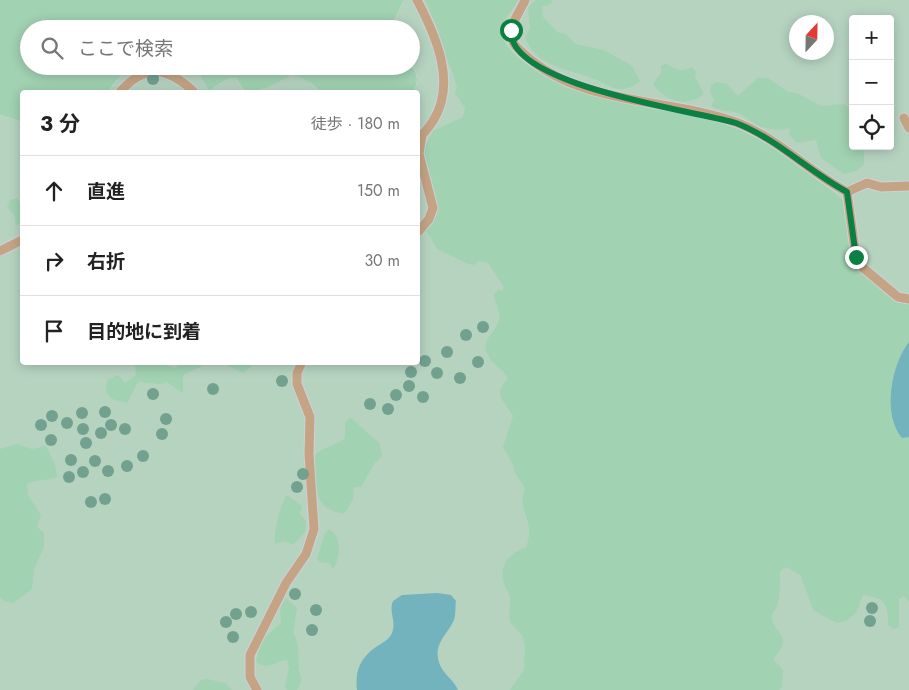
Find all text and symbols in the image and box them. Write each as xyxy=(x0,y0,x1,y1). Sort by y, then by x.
north arrow xyxy=(789,15,834,60)
map controls xyxy=(849,15,894,150)
button: + xyxy=(849,15,894,60)
route start xyxy=(500,19,523,42)
search box xyxy=(20,20,420,75)
icon: search xyxy=(38,34,66,62)
text: ここで検索 xyxy=(78,35,173,62)
button: − xyxy=(849,60,894,105)
button: locate xyxy=(849,105,894,150)
text: 3 分 xyxy=(40,109,80,139)
text: 徒歩 · 180 m xyxy=(311,112,400,135)
icon: ahead xyxy=(40,177,68,205)
text: 直進 xyxy=(87,178,125,205)
text: 150 m xyxy=(357,179,400,202)
route end xyxy=(845,246,868,269)
icon: right xyxy=(40,247,68,275)
text: 右折 xyxy=(87,248,125,275)
text: 30 m xyxy=(364,249,400,272)
icon: arrive xyxy=(40,317,68,345)
text: 目的地に到着 xyxy=(87,318,201,345)

